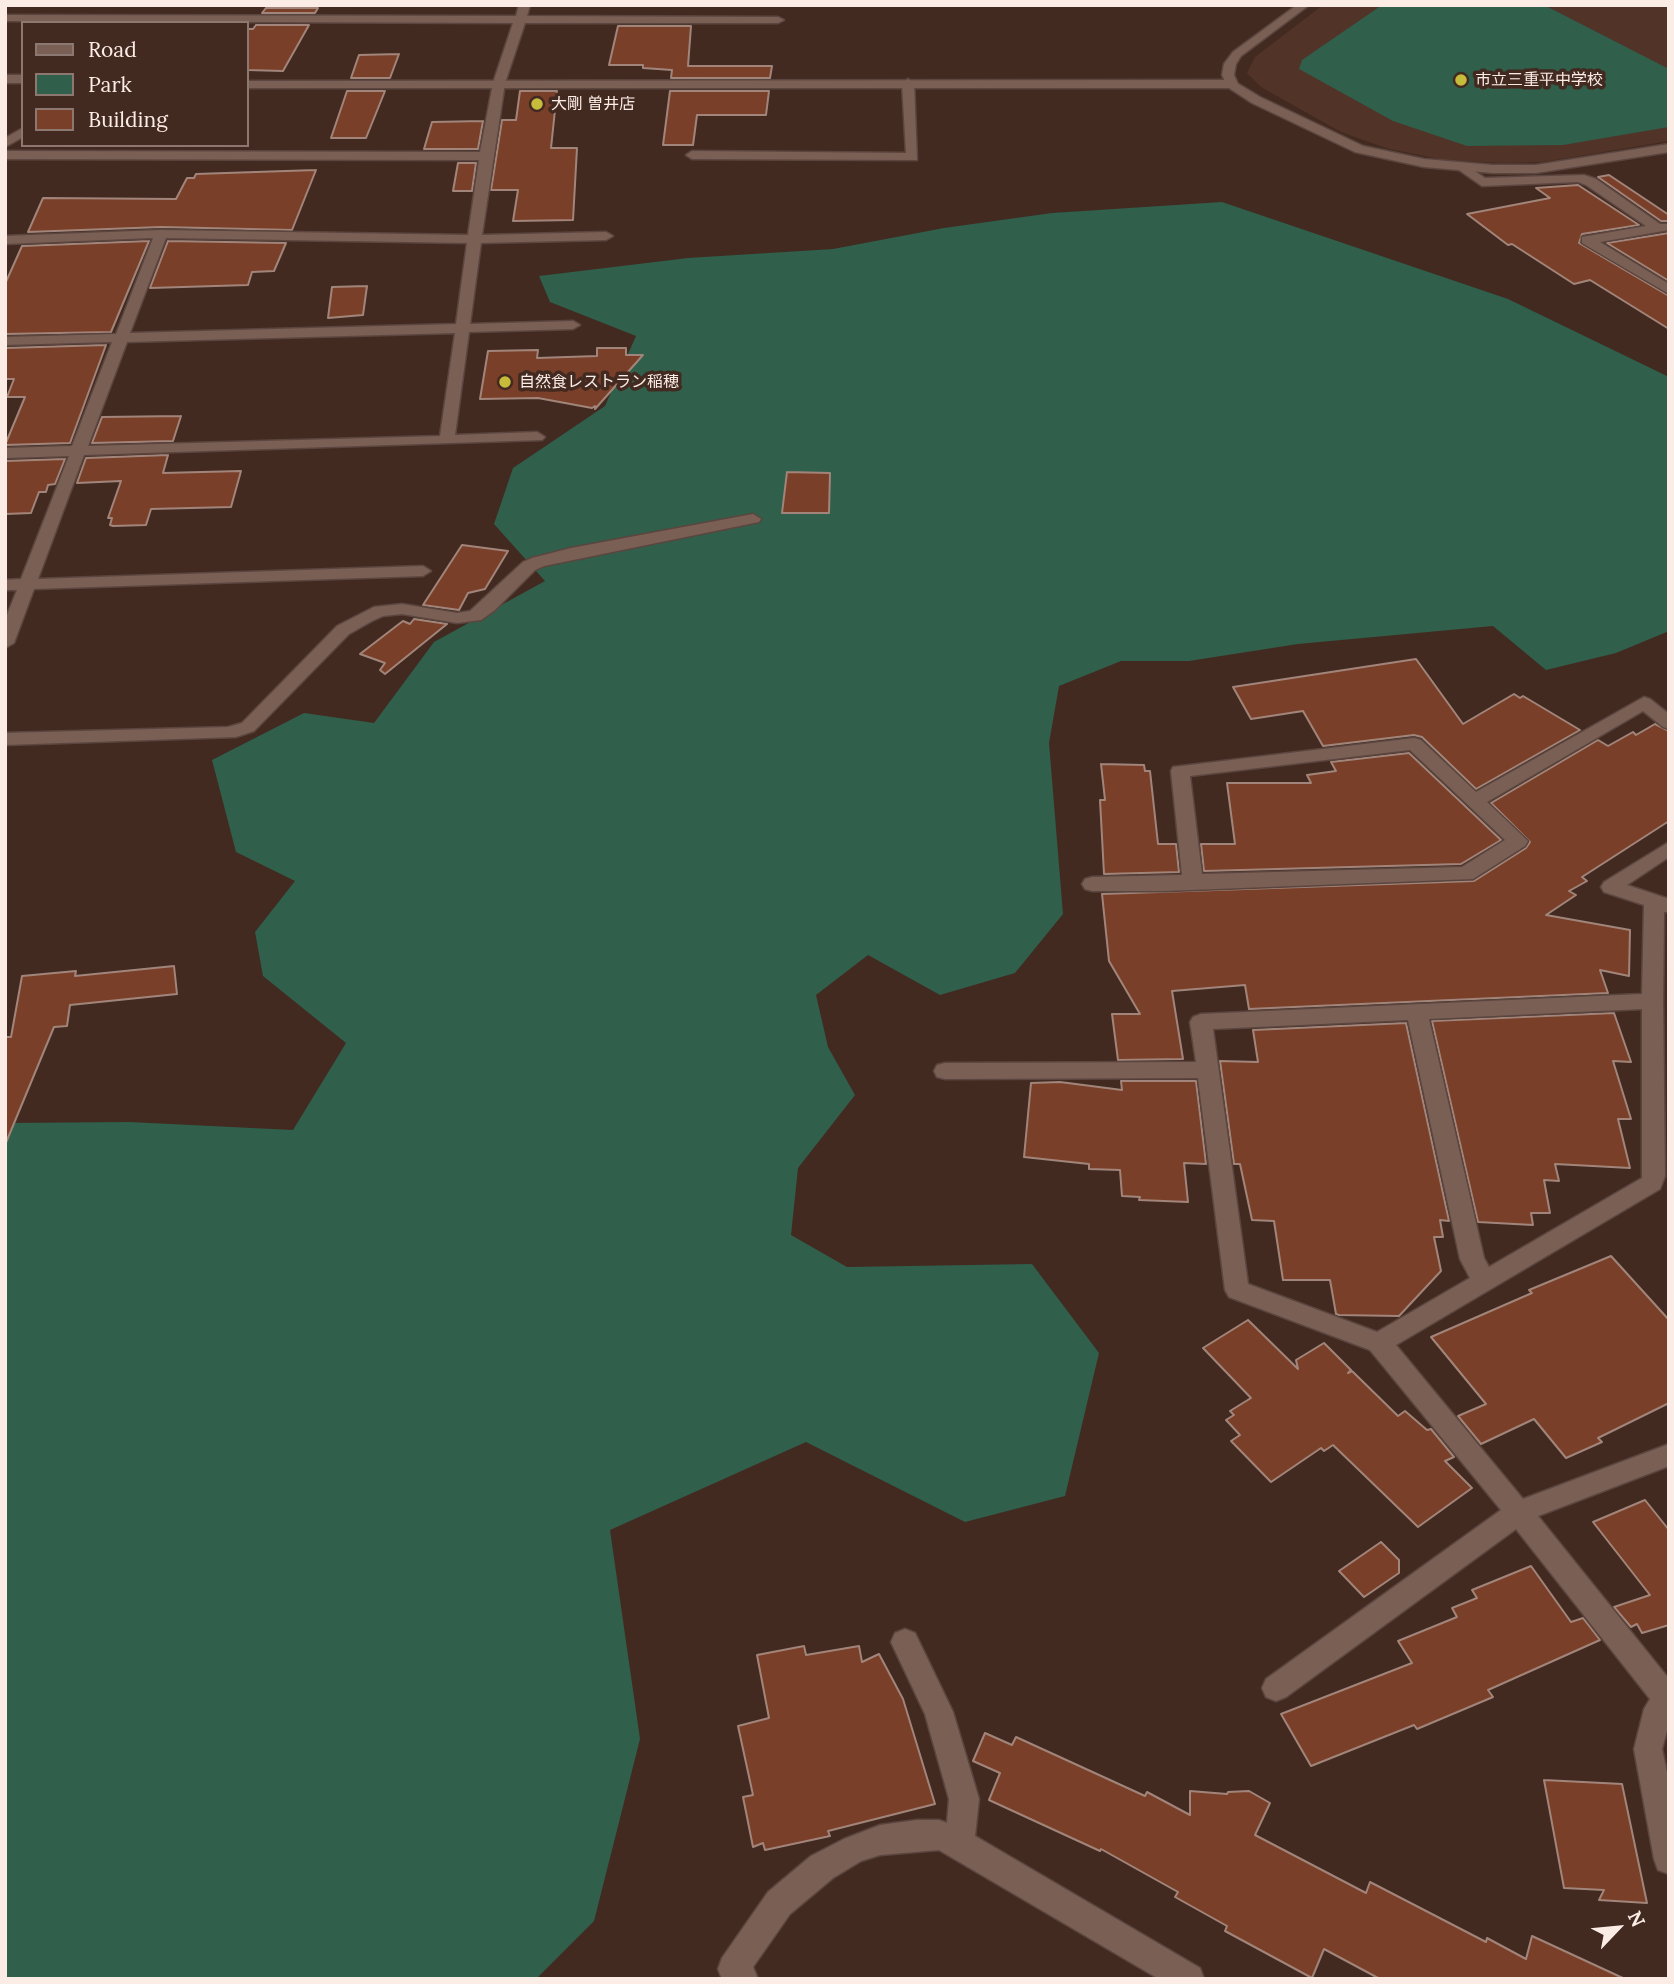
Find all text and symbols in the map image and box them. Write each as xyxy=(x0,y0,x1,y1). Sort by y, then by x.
legend xyxy=(21,21,248,147)
text: Road xyxy=(88,36,137,63)
place label: 市立三重平中学校 xyxy=(1475,70,1603,90)
text: Park xyxy=(88,71,132,98)
marker: 市立三重平中学校 xyxy=(1453,72,1469,88)
place label: 大剛 曽井店 xyxy=(551,94,635,114)
marker: 大剛 曽井店 xyxy=(529,96,545,112)
text: Building xyxy=(88,106,168,133)
place label: 自然食レストラン稲穂 xyxy=(519,372,679,392)
marker: 自然食レストラン稲穂 xyxy=(497,374,513,390)
north arrow xyxy=(1583,1893,1653,1963)
text: N xyxy=(1623,1907,1651,1931)

